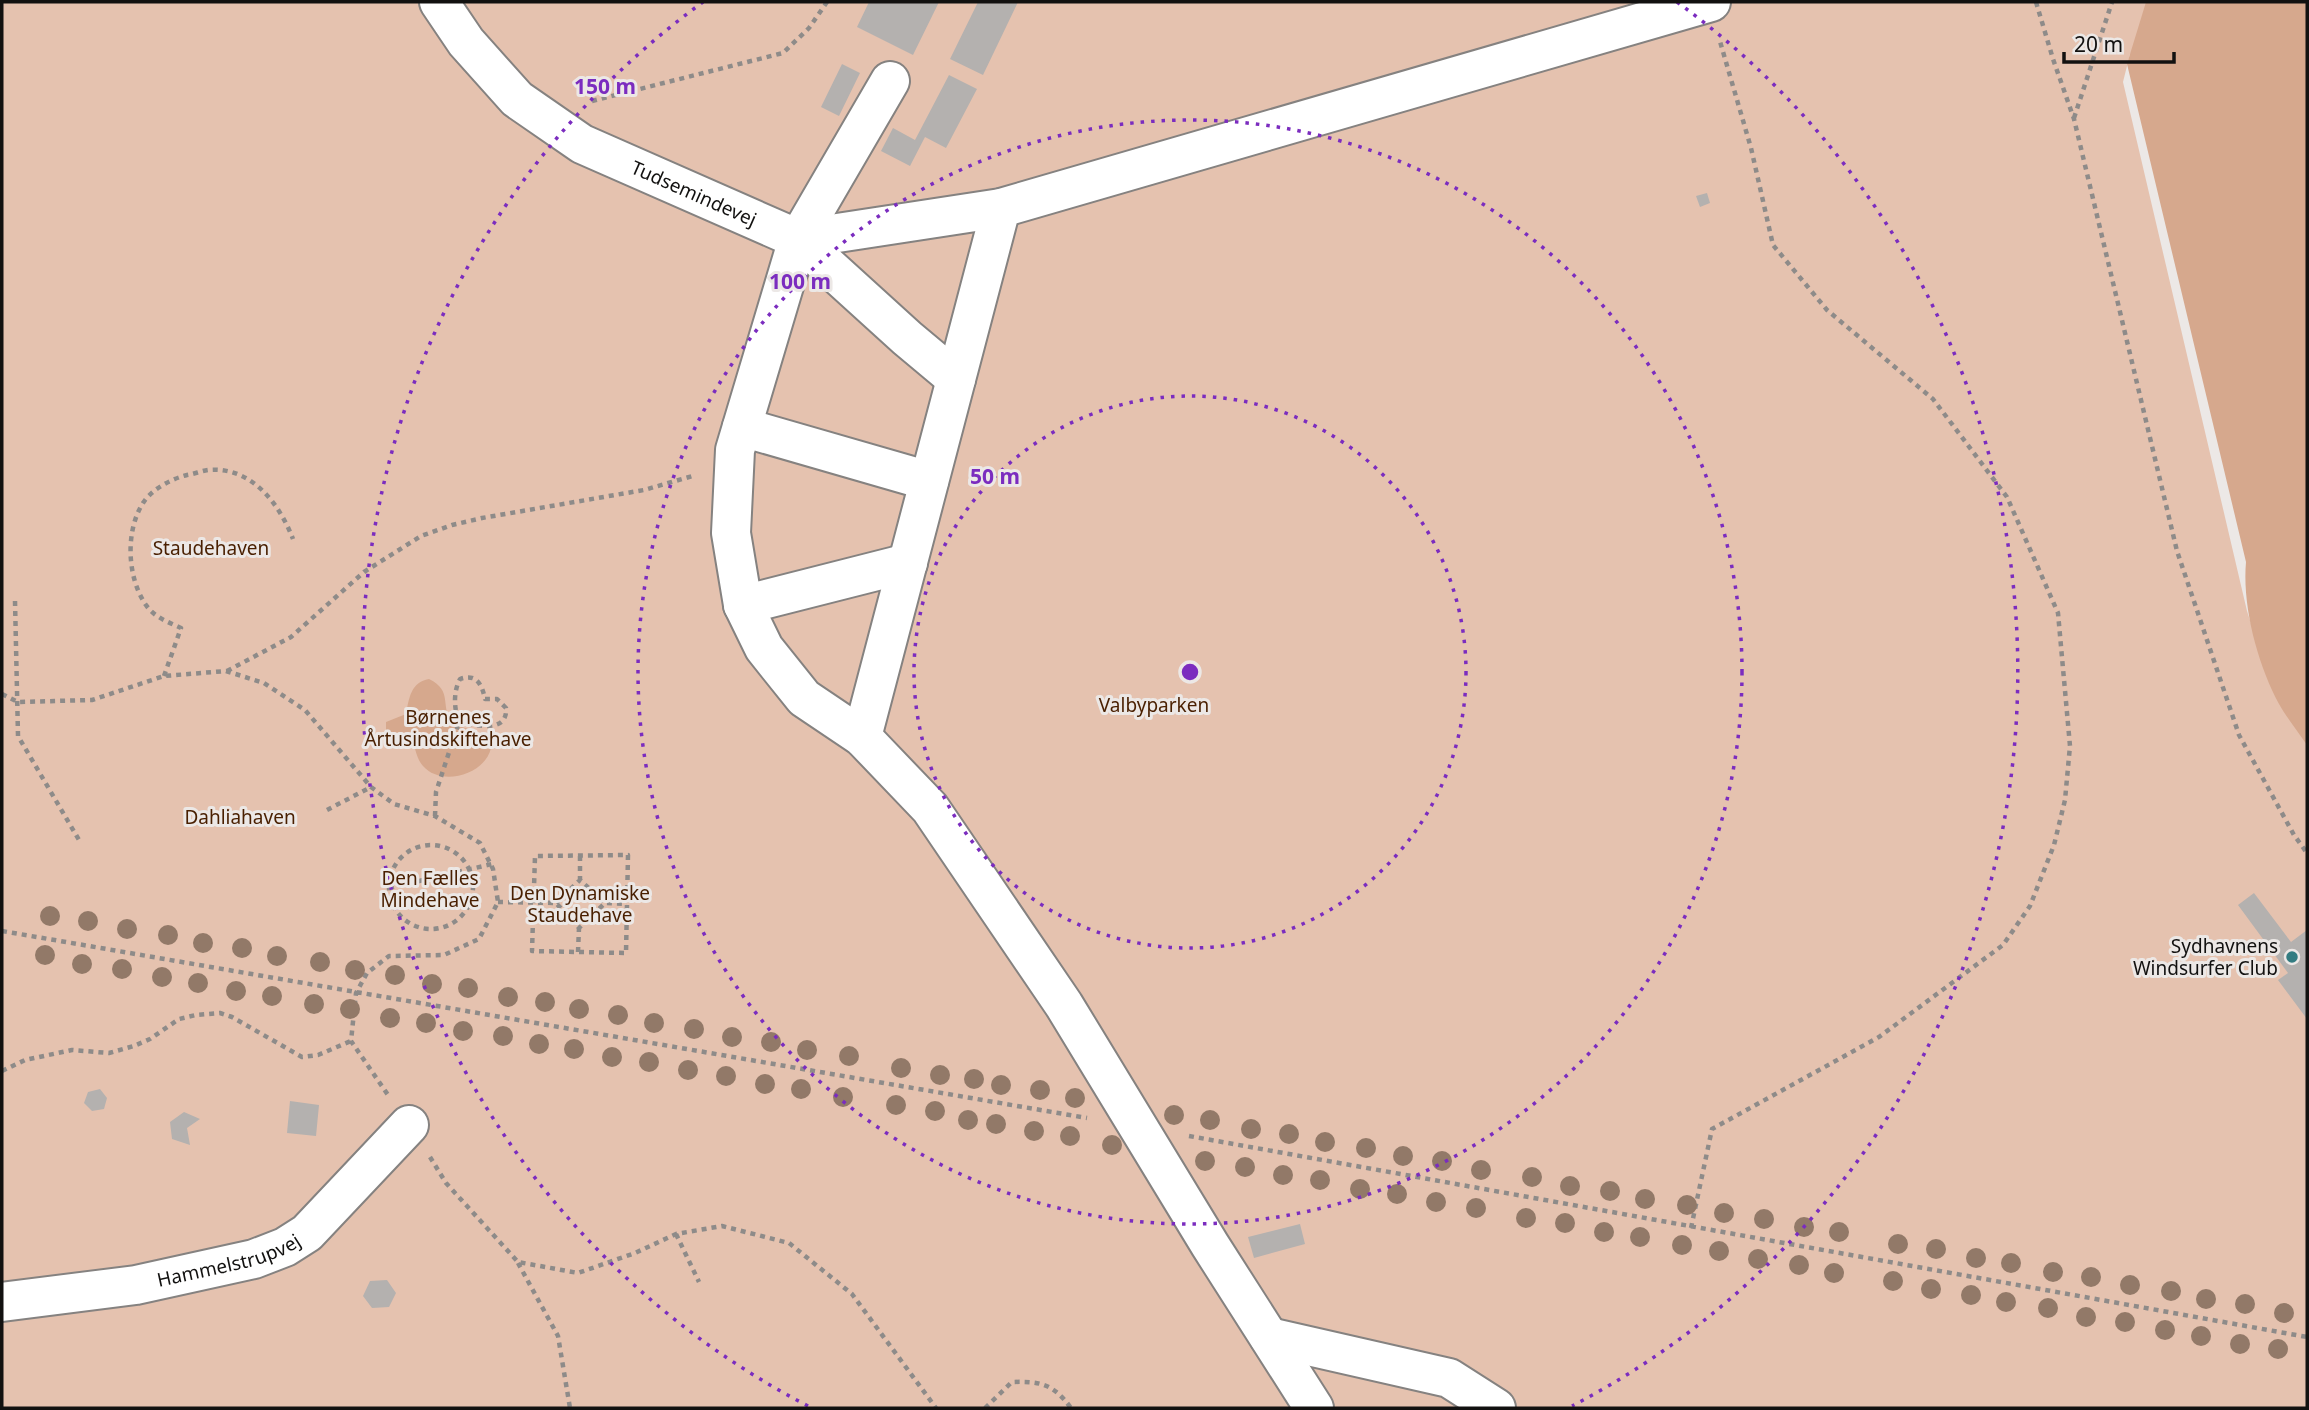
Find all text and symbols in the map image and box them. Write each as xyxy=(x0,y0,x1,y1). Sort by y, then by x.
scale bar xyxy=(2064,21,2174,65)
text: 20 m xyxy=(2074,30,2123,58)
text: 150 m xyxy=(574,72,636,100)
street label: Tudsemindevej xyxy=(627,154,761,232)
text: 100 m xyxy=(769,267,831,295)
text: 50 m xyxy=(970,462,1020,490)
park label: Staudehaven xyxy=(153,535,269,561)
centre of rings xyxy=(1178,660,1202,684)
park label: Valbyparken xyxy=(1099,692,1209,718)
park label: Børnenes Årtusindskiftehave xyxy=(364,704,532,752)
park label: Dahliahaven xyxy=(184,804,296,830)
park label: Den Fælles Mindehave xyxy=(380,865,480,913)
park label: Den Dynamiske Staudehave xyxy=(510,880,650,928)
place label: Sydhavnens Windsurfer Club xyxy=(2133,933,2278,981)
marker: Sydhavnens Windsurfer Club xyxy=(2284,949,2300,965)
street label: Hammelstrupvej xyxy=(155,1227,305,1293)

